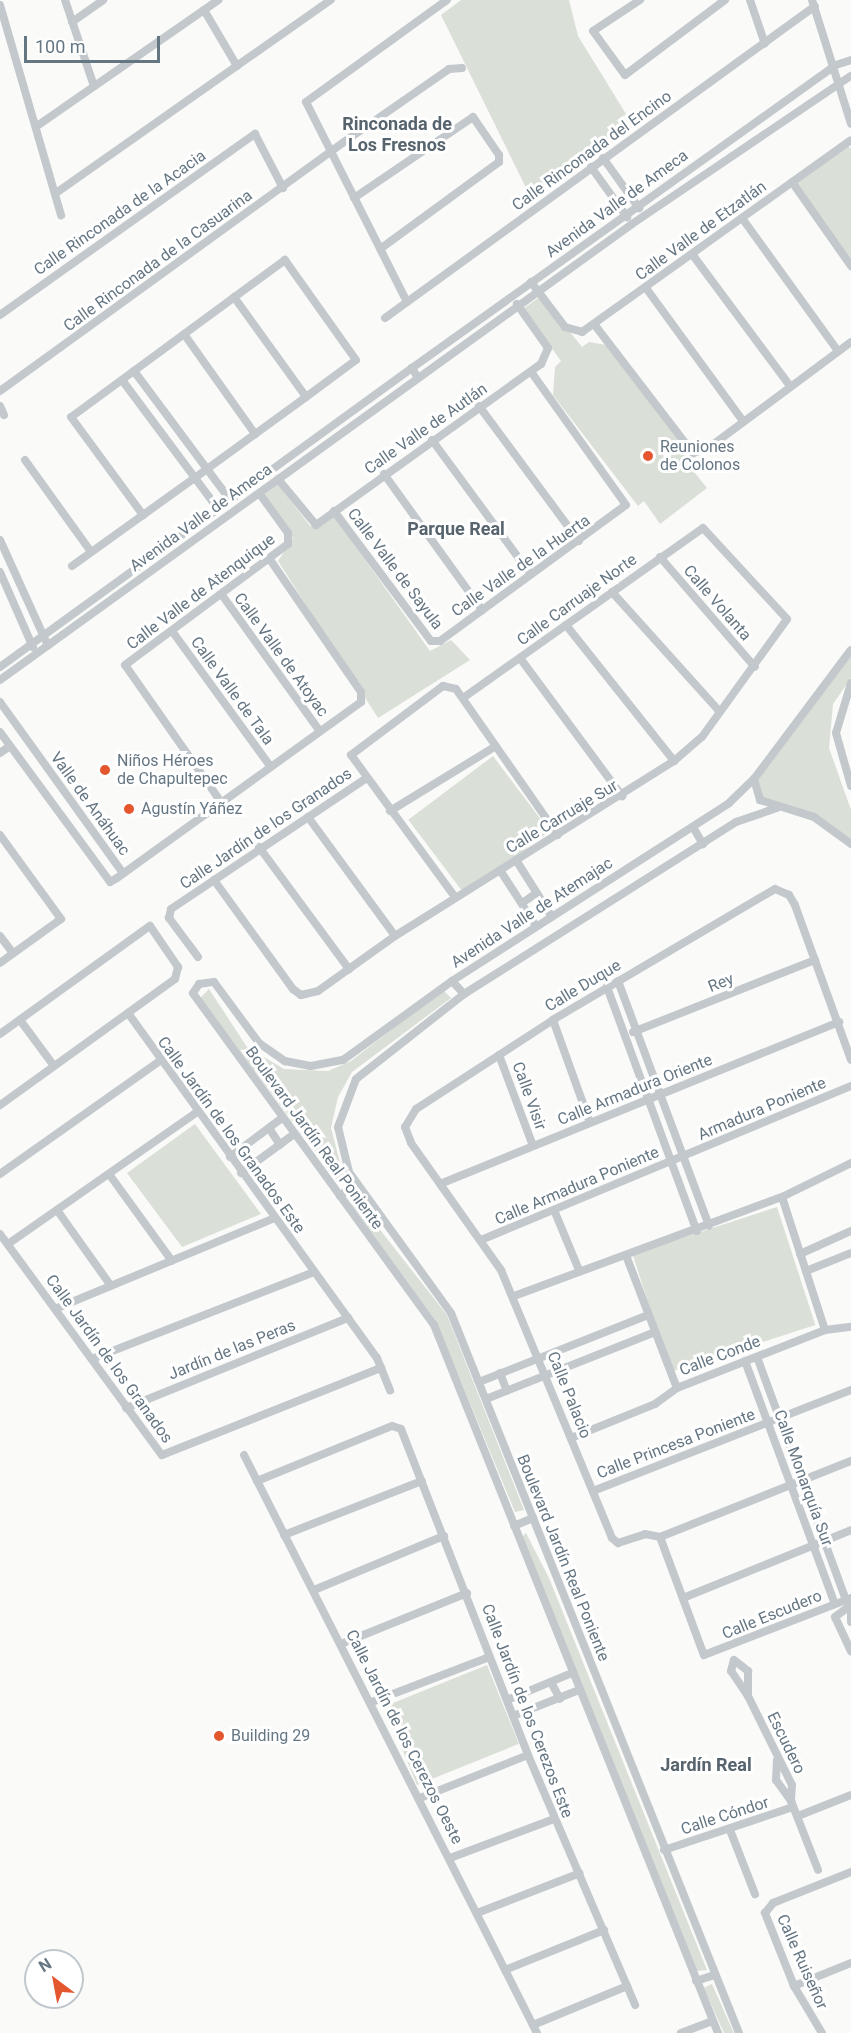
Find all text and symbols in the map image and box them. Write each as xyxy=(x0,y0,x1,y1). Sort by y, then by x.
scale bar xyxy=(27,24,164,62)
text: 100 m xyxy=(35,36,86,57)
street label: Calle Rinconada del Encino xyxy=(509,87,675,215)
district label: Rinconada de Los Fresnos xyxy=(342,114,452,156)
street label: Calle Rinconada de la Acacia xyxy=(30,146,210,280)
street label: Avenida Valle de Ameca xyxy=(542,146,692,262)
street label: Calle Valle de Etzatlán xyxy=(632,177,770,285)
street label: Calle Rinconada de la Casuarina xyxy=(60,186,256,336)
street label: Calle Valle de Autlán xyxy=(361,379,491,479)
place label: Reuniones de Colonos xyxy=(660,437,740,475)
marker: Reuniones de Colonos xyxy=(641,449,655,463)
street label: Avenida Valle de Ameca xyxy=(126,460,276,576)
street label: Calle Valle de Sayula xyxy=(343,505,447,633)
street label: Calle Valle de la Huerta xyxy=(448,511,594,621)
district label: Parque Real xyxy=(407,518,505,540)
street label: Calle Valle de Atenquique xyxy=(123,530,279,654)
street label: Calle Carruaje Norte xyxy=(513,550,641,650)
street label: Calle Volanta xyxy=(679,561,755,645)
street label: Calle Valle de Atoyac xyxy=(230,589,332,721)
street label: Calle Valle de Tala xyxy=(186,633,278,749)
street label: Valle de Anáhuac xyxy=(46,749,134,859)
place label: Niños Héroes de Chapultepec xyxy=(117,751,228,789)
marker: Niños Héroes de Chapultepec xyxy=(98,763,112,777)
street label: Calle Jardín de los Granados xyxy=(176,764,356,894)
street label: Calle Carruaje Sur xyxy=(503,776,621,858)
place label: Agustín Yáñez xyxy=(141,799,242,819)
marker: Agustín Yáñez xyxy=(122,802,136,816)
street label: Avenida Valle de Atemajac xyxy=(448,854,616,972)
street label: Calle Duque xyxy=(542,956,624,1016)
street label: Rey xyxy=(705,969,737,997)
street label: Calle Jardín de los Granados Este xyxy=(153,1033,309,1237)
street label: Boulevard Jardín Real Poniente xyxy=(241,1043,387,1233)
street label: Calle Armadura Oriente xyxy=(555,1050,715,1130)
street label: Calle Visir xyxy=(508,1059,550,1133)
street label: Armadura Poniente xyxy=(695,1073,829,1145)
street label: Calle Armadura Poniente xyxy=(492,1143,662,1229)
street label: Calle Jardín de los Granados xyxy=(41,1271,177,1447)
street label: Jardín de las Peras xyxy=(166,1316,298,1384)
street label: Calle Conde xyxy=(677,1332,763,1380)
street label: Calle Palacio xyxy=(543,1349,595,1441)
street label: Calle Princesa Poniente xyxy=(594,1405,758,1483)
street label: Calle Monarquía Sur xyxy=(769,1407,837,1549)
street label: Boulevard Jardín Real Poniente xyxy=(513,1452,613,1664)
street label: Calle Escudero xyxy=(719,1586,825,1644)
street label: Calle Jardín de los Cerezos Este xyxy=(477,1601,577,1821)
street label: Calle Jardín de los Cerezos Oeste xyxy=(341,1627,467,1847)
street label: Escudero xyxy=(763,1709,809,1777)
place label: Building 29 xyxy=(231,1726,310,1746)
marker: Building 29 xyxy=(212,1729,226,1743)
district label: Jardín Real xyxy=(660,1754,752,1776)
street label: Calle Cóndor xyxy=(679,1793,771,1839)
street label: Calle Ruiseñor xyxy=(772,1911,832,2013)
north arrow xyxy=(24,1949,84,2009)
text: N xyxy=(35,1954,55,1976)

